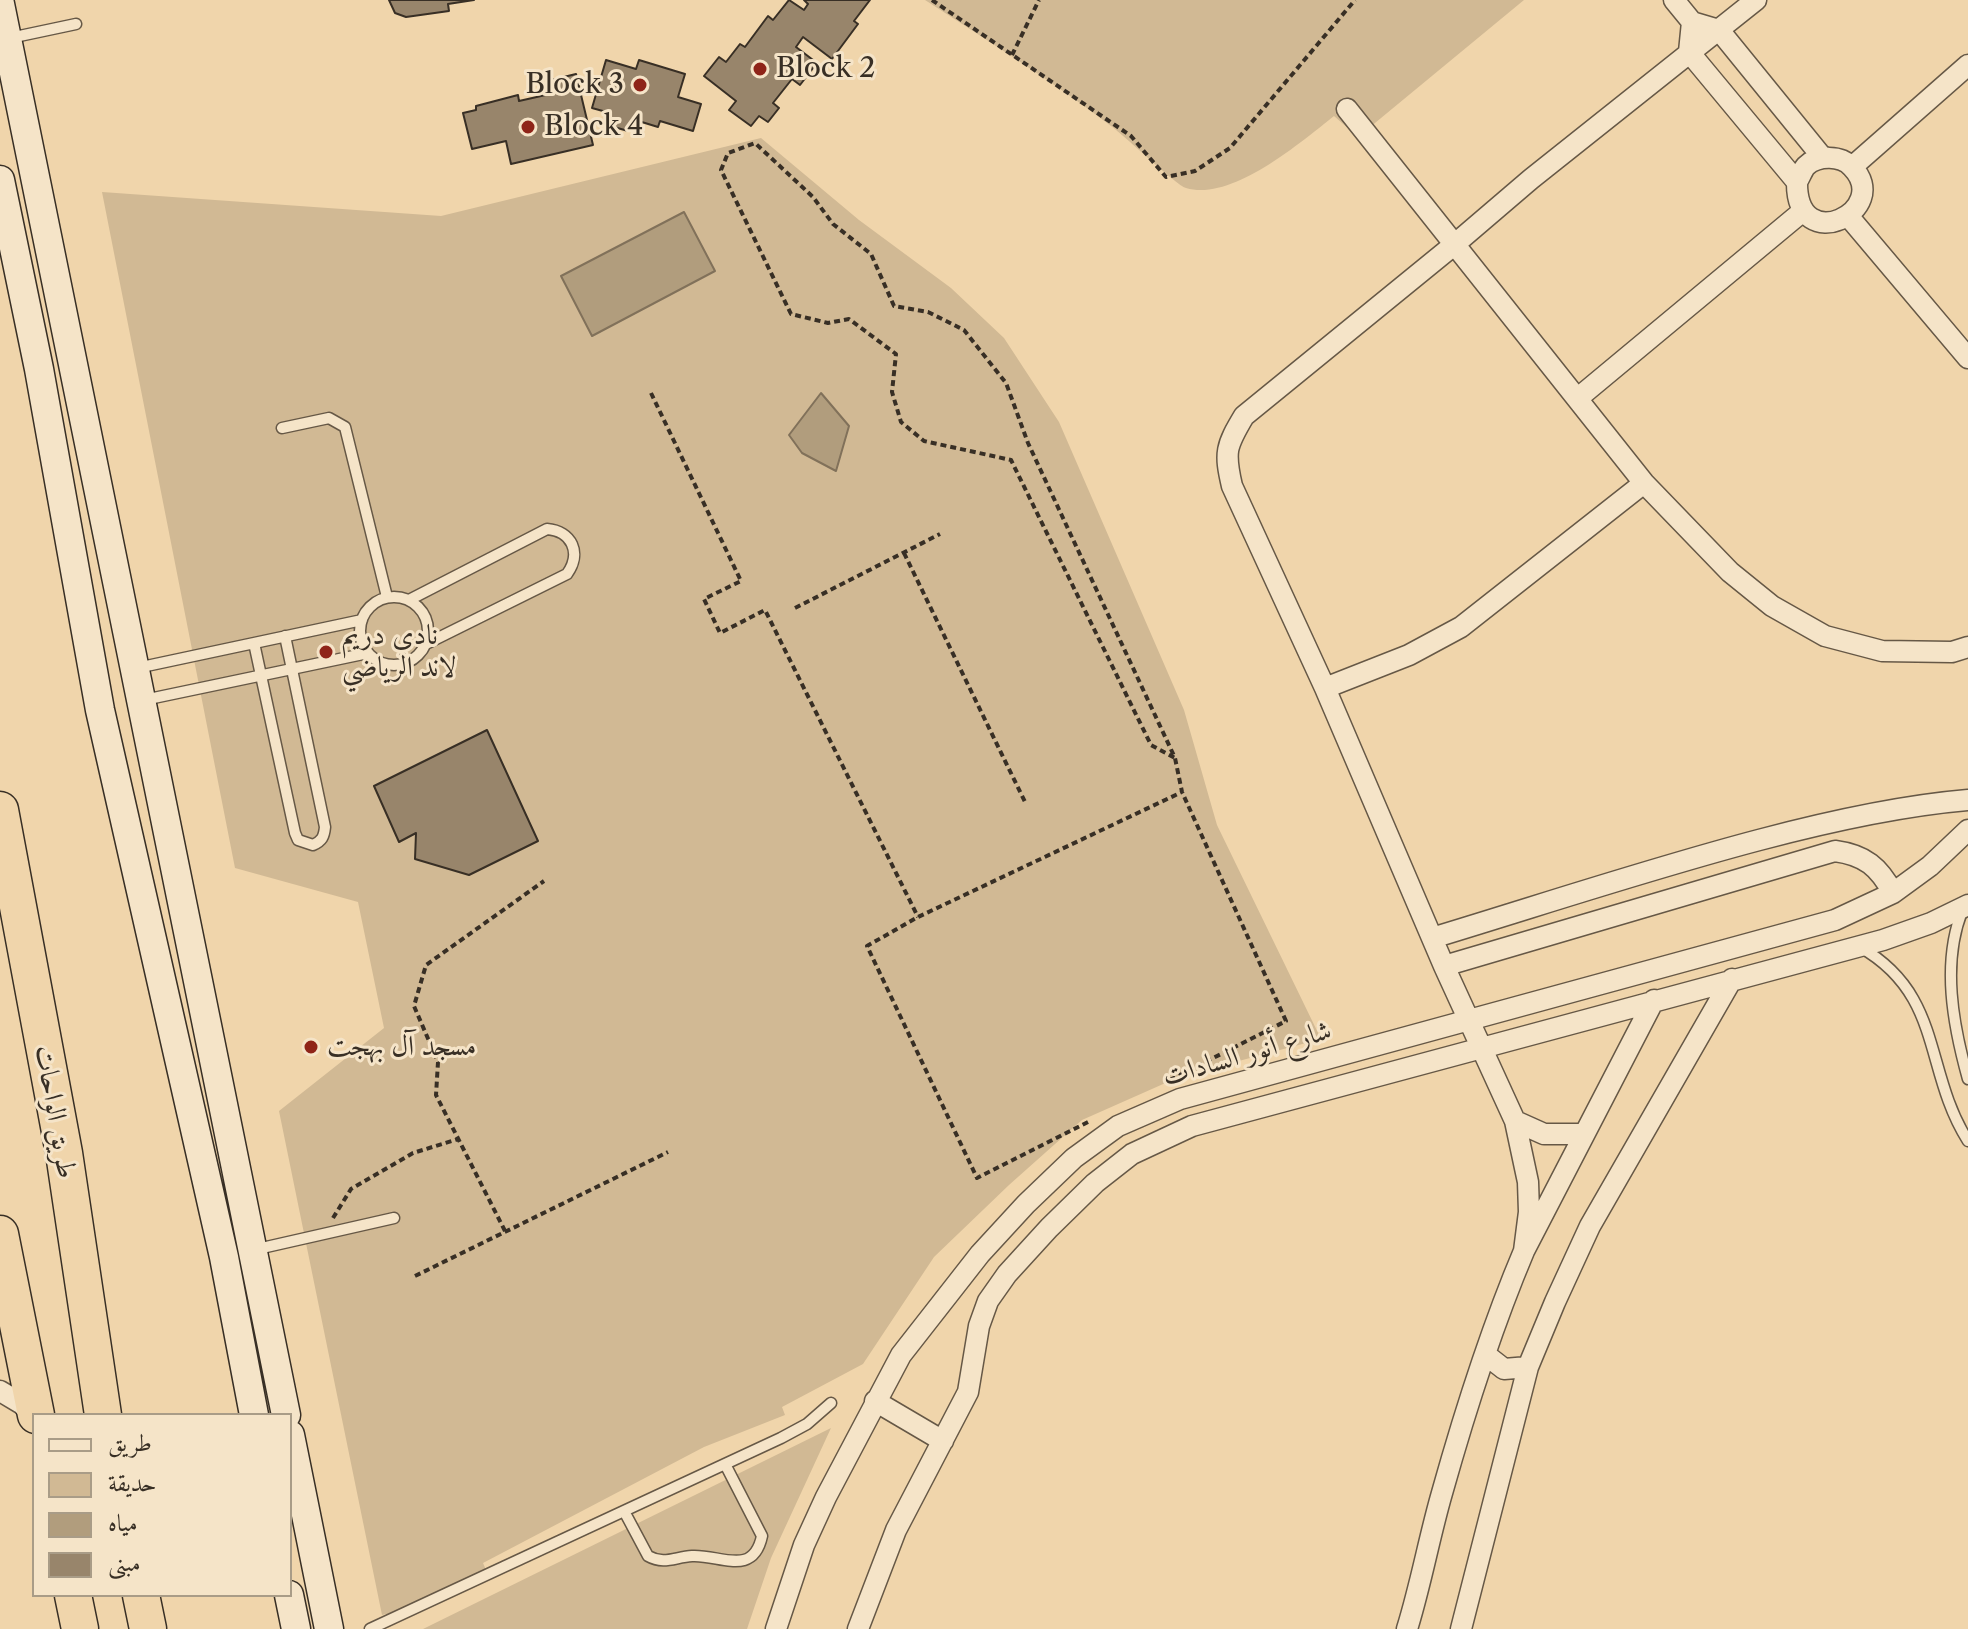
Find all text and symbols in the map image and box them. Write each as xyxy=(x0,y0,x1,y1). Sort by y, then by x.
place label: Block 2 xyxy=(776,52,875,86)
marker: Block 2 xyxy=(751,60,769,78)
place label: Block 3 xyxy=(525,68,624,102)
marker: Block 3 xyxy=(631,76,649,94)
place label: Block 4 xyxy=(544,110,643,144)
marker: Block 4 xyxy=(519,118,537,136)
place label: نادي دريم لاند الرياضي xyxy=(342,619,456,685)
marker: نادي دريم لاند الرياضي xyxy=(317,643,335,661)
street label: شارع أنور السادات xyxy=(1159,1014,1335,1094)
place label: مسجد آل بهجت xyxy=(327,1030,476,1064)
marker: مسجد آل بهجت xyxy=(302,1038,320,1056)
street label: طريق الواحات xyxy=(27,1043,83,1181)
legend xyxy=(32,1413,292,1597)
text: طريق xyxy=(108,1428,152,1457)
text: حديقة xyxy=(108,1468,157,1497)
text: مياه xyxy=(108,1508,138,1537)
text: مبنى xyxy=(108,1548,141,1577)

